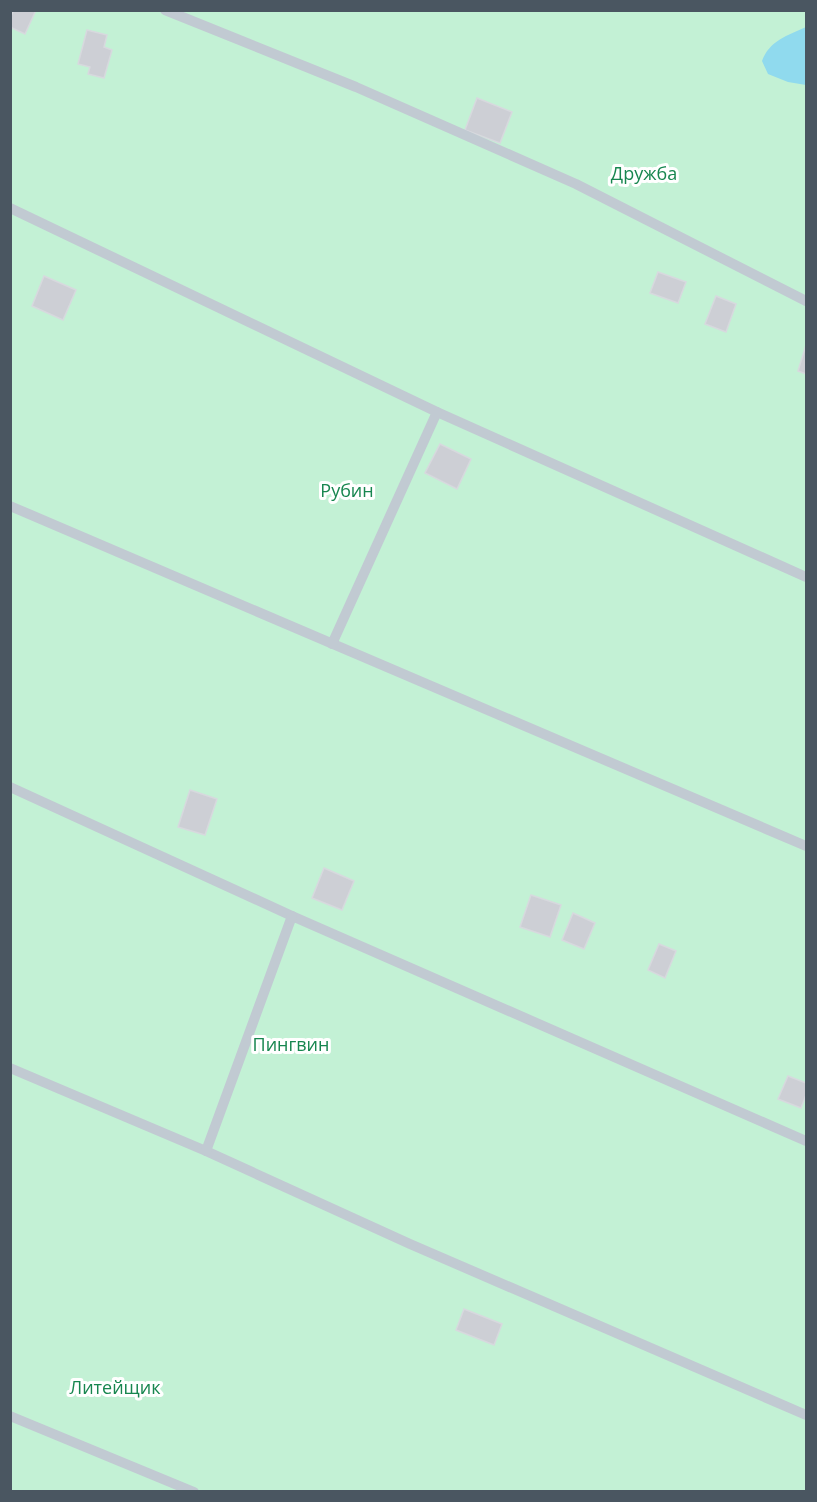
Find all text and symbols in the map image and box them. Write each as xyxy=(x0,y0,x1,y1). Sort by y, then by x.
park label: Дружба xyxy=(611,161,677,185)
park label: Рубин xyxy=(320,478,374,502)
park label: Пингвин xyxy=(253,1032,329,1056)
park label: Литейщик xyxy=(69,1375,161,1399)

